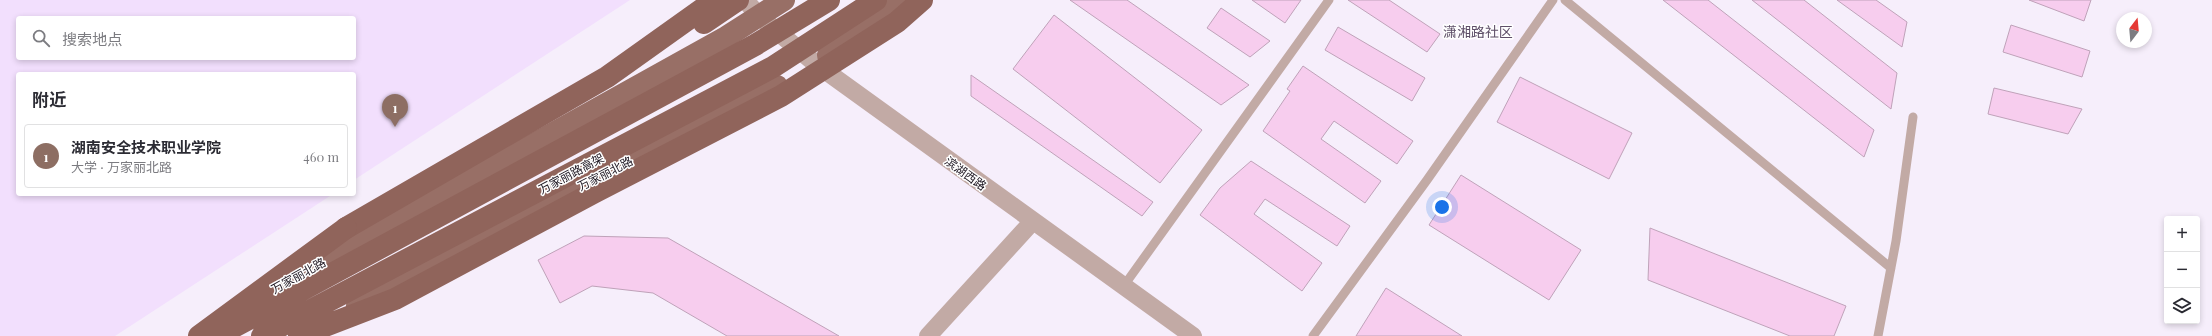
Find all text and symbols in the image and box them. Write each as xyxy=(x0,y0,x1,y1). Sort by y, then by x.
north arrow xyxy=(2116,12,2152,48)
search box xyxy=(16,16,356,60)
district label: 潇湘路社区 xyxy=(1443,22,1513,41)
icon: search xyxy=(30,27,52,49)
text: 搜索地点 xyxy=(62,29,122,49)
text: 附近 xyxy=(32,88,66,110)
pin: 1 xyxy=(382,94,408,127)
text: 湖南安全技术职业学院 xyxy=(71,137,221,157)
text: 1 xyxy=(44,148,48,165)
text: 460 m xyxy=(303,148,339,165)
street label: 万家丽路高架 xyxy=(535,149,607,197)
street label: 万家丽北路 xyxy=(575,152,635,194)
street label: 滨湖西路 xyxy=(942,152,990,194)
text: 大学 · 万家丽北路 xyxy=(71,158,172,175)
your location xyxy=(1432,197,1452,217)
map controls xyxy=(2164,216,2200,324)
button: + xyxy=(2164,216,2200,252)
button: − xyxy=(2164,252,2200,288)
street label: 万家丽北路 xyxy=(268,253,328,297)
button: layers xyxy=(2164,288,2200,324)

